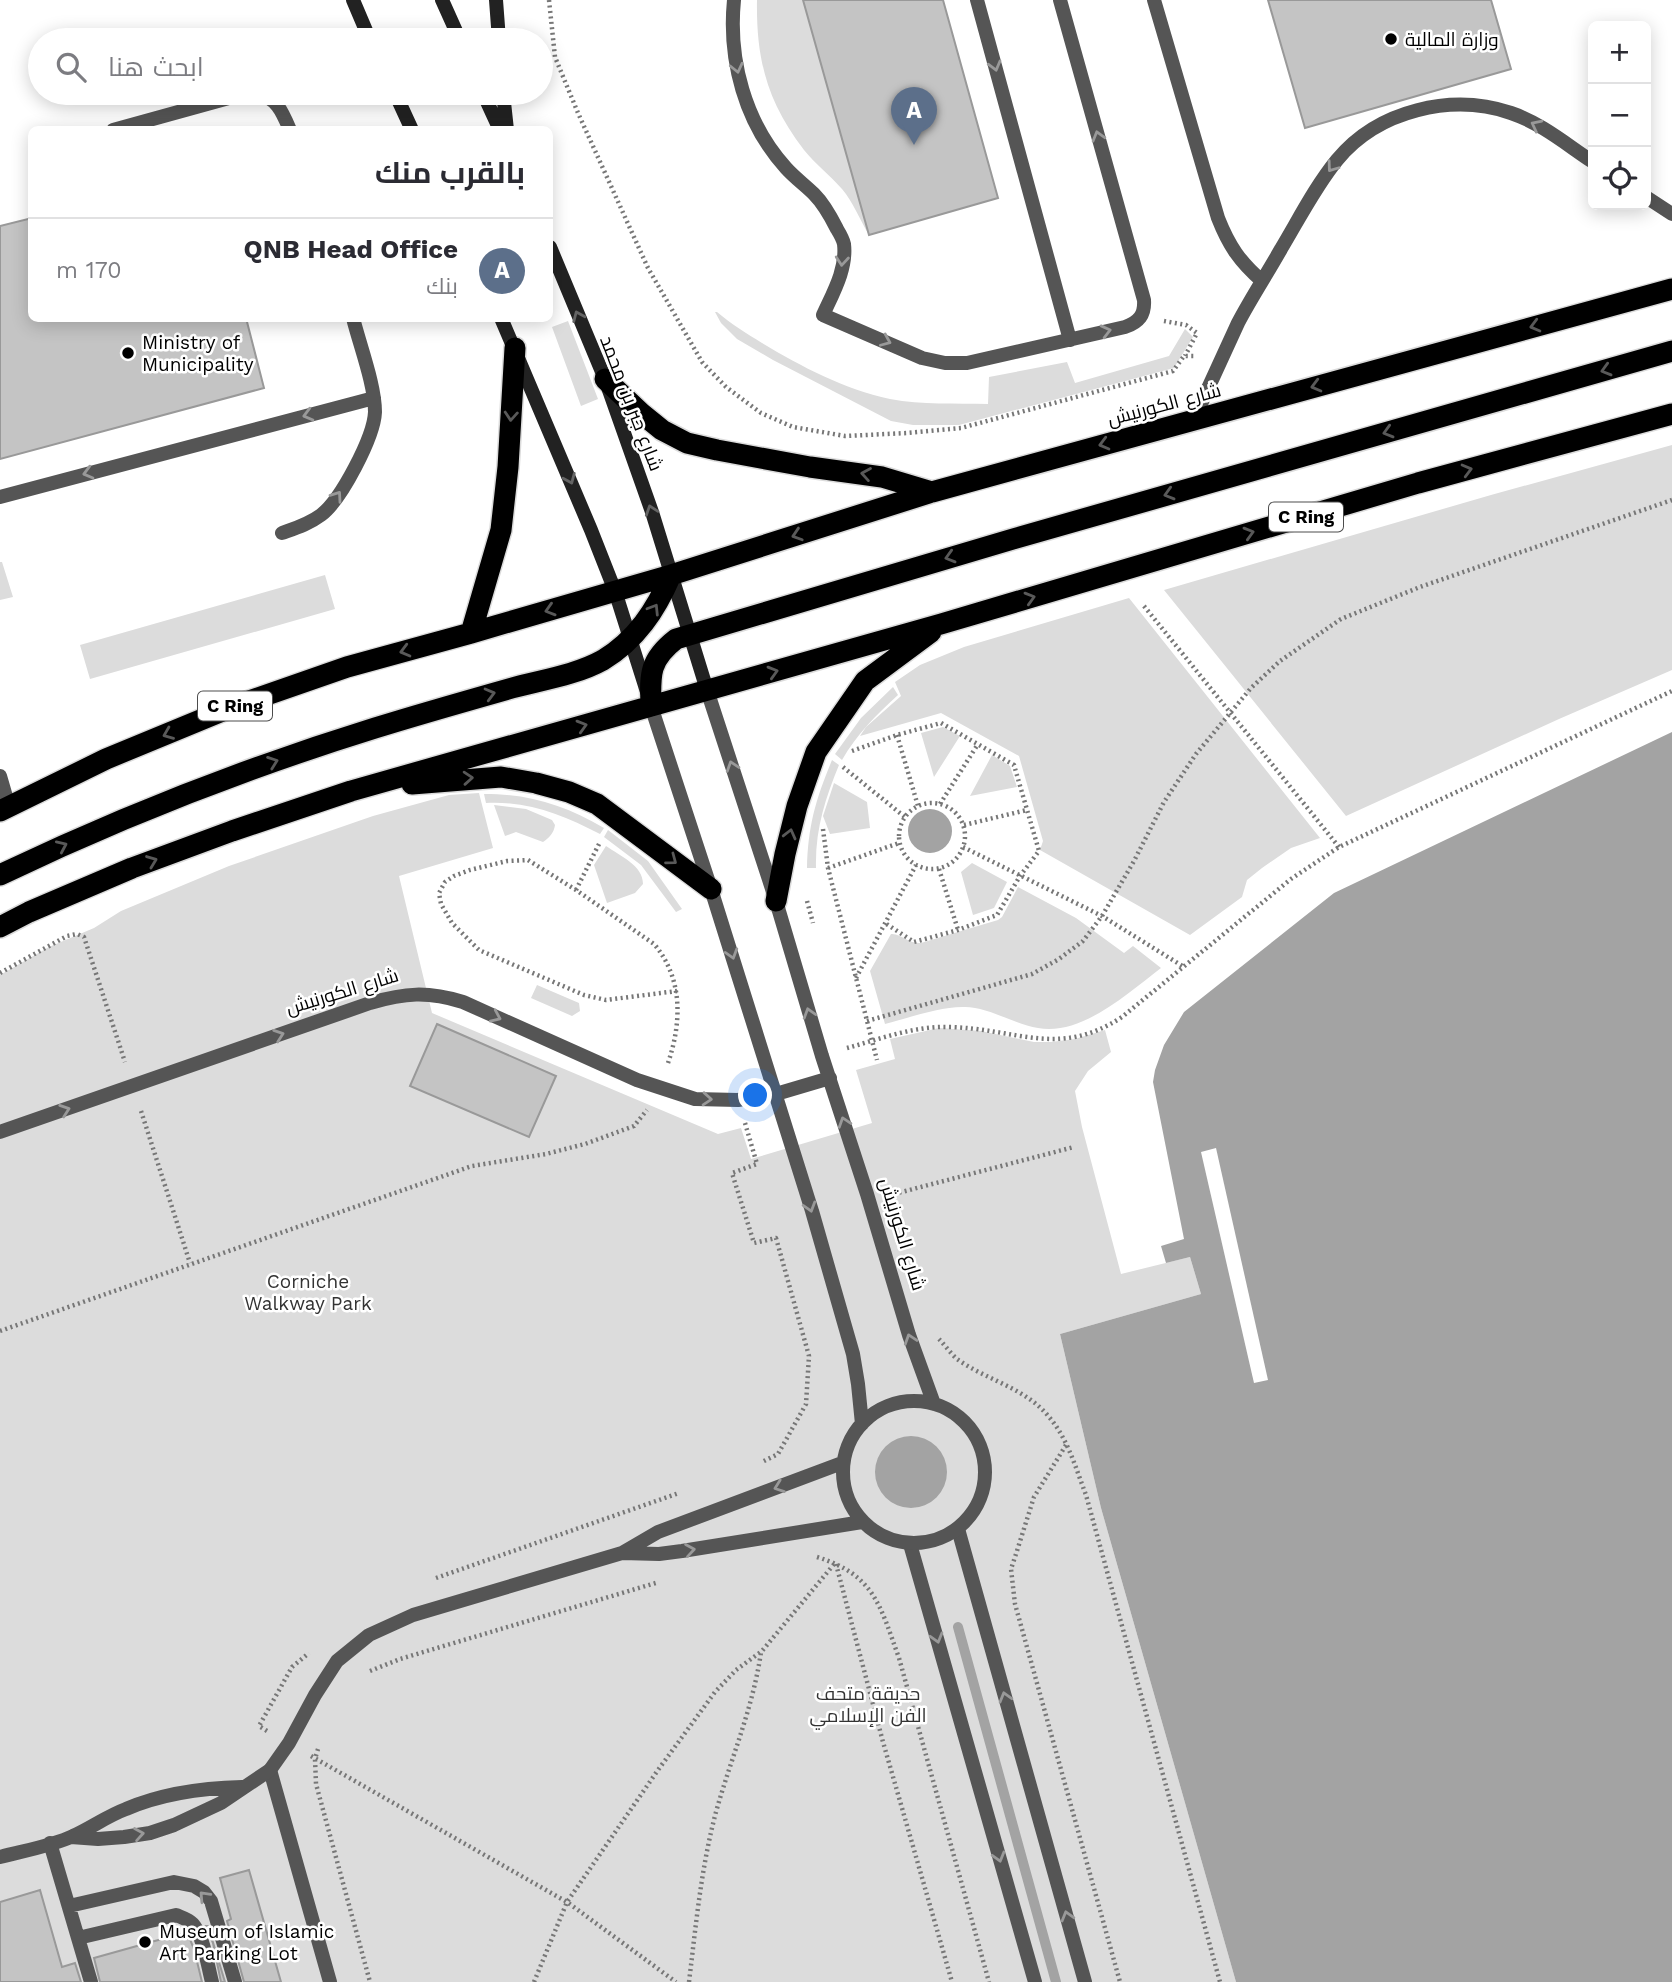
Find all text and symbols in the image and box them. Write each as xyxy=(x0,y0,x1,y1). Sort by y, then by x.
map controls xyxy=(1588,21,1651,210)
button: + xyxy=(1588,21,1651,84)
search box xyxy=(28,28,553,105)
place label: وزارة المالية xyxy=(1405,28,1499,51)
marker: وزارة المالية xyxy=(1383,31,1399,47)
icon: search xyxy=(52,48,90,86)
text: ابحث هنا xyxy=(108,52,204,82)
one-way arrow xyxy=(987,60,1002,72)
one-way arrow xyxy=(728,62,743,74)
button: − xyxy=(1588,84,1651,147)
pin: A xyxy=(891,87,937,145)
one-way arrow xyxy=(1531,120,1543,134)
one-way arrow xyxy=(1092,130,1106,142)
button: locate xyxy=(1588,147,1651,210)
text: بالقرب منك xyxy=(375,155,525,190)
one-way arrow xyxy=(1328,159,1340,172)
text: QNB Head Office xyxy=(244,234,458,264)
one-way arrow xyxy=(835,256,850,267)
text: 170 m xyxy=(56,257,122,284)
text: A xyxy=(494,257,510,284)
text: بنك xyxy=(426,273,458,300)
one-way arrow xyxy=(572,310,586,323)
one-way arrow xyxy=(1529,318,1541,332)
one-way arrow xyxy=(1099,325,1111,339)
place label: Ministry of Municipality xyxy=(142,331,254,376)
street label: شارع جبر بن محمد xyxy=(593,332,668,475)
one-way arrow xyxy=(879,333,891,347)
marker: Ministry of Municipality xyxy=(120,345,136,361)
one-way arrow xyxy=(1601,361,1613,376)
street label: شارع الكورنيش xyxy=(1105,378,1224,433)
one-way arrow xyxy=(1310,378,1322,392)
one-way arrow xyxy=(302,407,314,421)
one-way arrow xyxy=(504,411,519,422)
one-way arrow xyxy=(1382,424,1394,438)
one-way arrow xyxy=(1098,436,1110,450)
one-way arrow xyxy=(1461,464,1473,478)
one-way arrow xyxy=(82,465,94,479)
one-way arrow xyxy=(860,468,872,483)
one-way arrow xyxy=(562,472,576,484)
one-way arrow xyxy=(1163,486,1175,501)
one-way arrow xyxy=(329,491,341,504)
road number: C Ring xyxy=(1269,503,1343,532)
one-way arrow xyxy=(645,504,659,516)
one-way arrow xyxy=(791,527,803,541)
one-way arrow xyxy=(1242,527,1254,542)
one-way arrow xyxy=(944,549,956,564)
one-way arrow xyxy=(1024,591,1036,606)
one-way arrow xyxy=(544,602,556,617)
one-way arrow xyxy=(646,603,659,616)
one-way arrow xyxy=(400,643,412,658)
one-way arrow xyxy=(766,666,778,680)
one-way arrow xyxy=(484,688,496,702)
road number: C Ring xyxy=(198,692,272,720)
one-way arrow xyxy=(576,719,588,734)
one-way arrow xyxy=(162,725,174,739)
one-way arrow xyxy=(267,756,279,770)
one-way arrow xyxy=(726,761,740,773)
one-way arrow xyxy=(462,771,473,786)
one-way arrow xyxy=(782,828,796,840)
one-way arrow xyxy=(55,840,67,854)
one-way arrow xyxy=(664,852,677,864)
one-way arrow xyxy=(146,855,158,869)
one-way arrow xyxy=(723,948,738,960)
street label: شارع الكورنيش xyxy=(283,963,402,1021)
one-way arrow xyxy=(803,1007,818,1019)
one-way arrow xyxy=(489,1008,501,1022)
one-way arrow xyxy=(273,1029,285,1043)
your location xyxy=(738,1078,772,1112)
one-way arrow xyxy=(702,1091,713,1106)
one-way arrow xyxy=(58,1103,70,1118)
one-way arrow xyxy=(838,1116,852,1128)
street label: شارع الكورنيش xyxy=(873,1175,931,1294)
one-way arrow xyxy=(802,1200,817,1212)
park label: Corniche Walkway Park xyxy=(244,1270,372,1315)
one-way arrow xyxy=(904,1334,918,1346)
one-way arrow xyxy=(773,1479,785,1493)
one-way arrow xyxy=(684,1543,696,1558)
one-way arrow xyxy=(928,1632,943,1644)
park label: حديقة متحف الفن الإسلامي xyxy=(809,1682,927,1730)
one-way arrow xyxy=(999,1691,1014,1703)
one-way arrow xyxy=(133,1827,145,1842)
one-way arrow xyxy=(991,1851,1006,1863)
one-way arrow xyxy=(200,1891,212,1904)
one-way arrow xyxy=(1060,1910,1075,1922)
place label: Museum of Islamic Art Parking Lot xyxy=(159,1920,334,1965)
marker: Museum of Islamic Art Parking Lot xyxy=(137,1934,153,1950)

